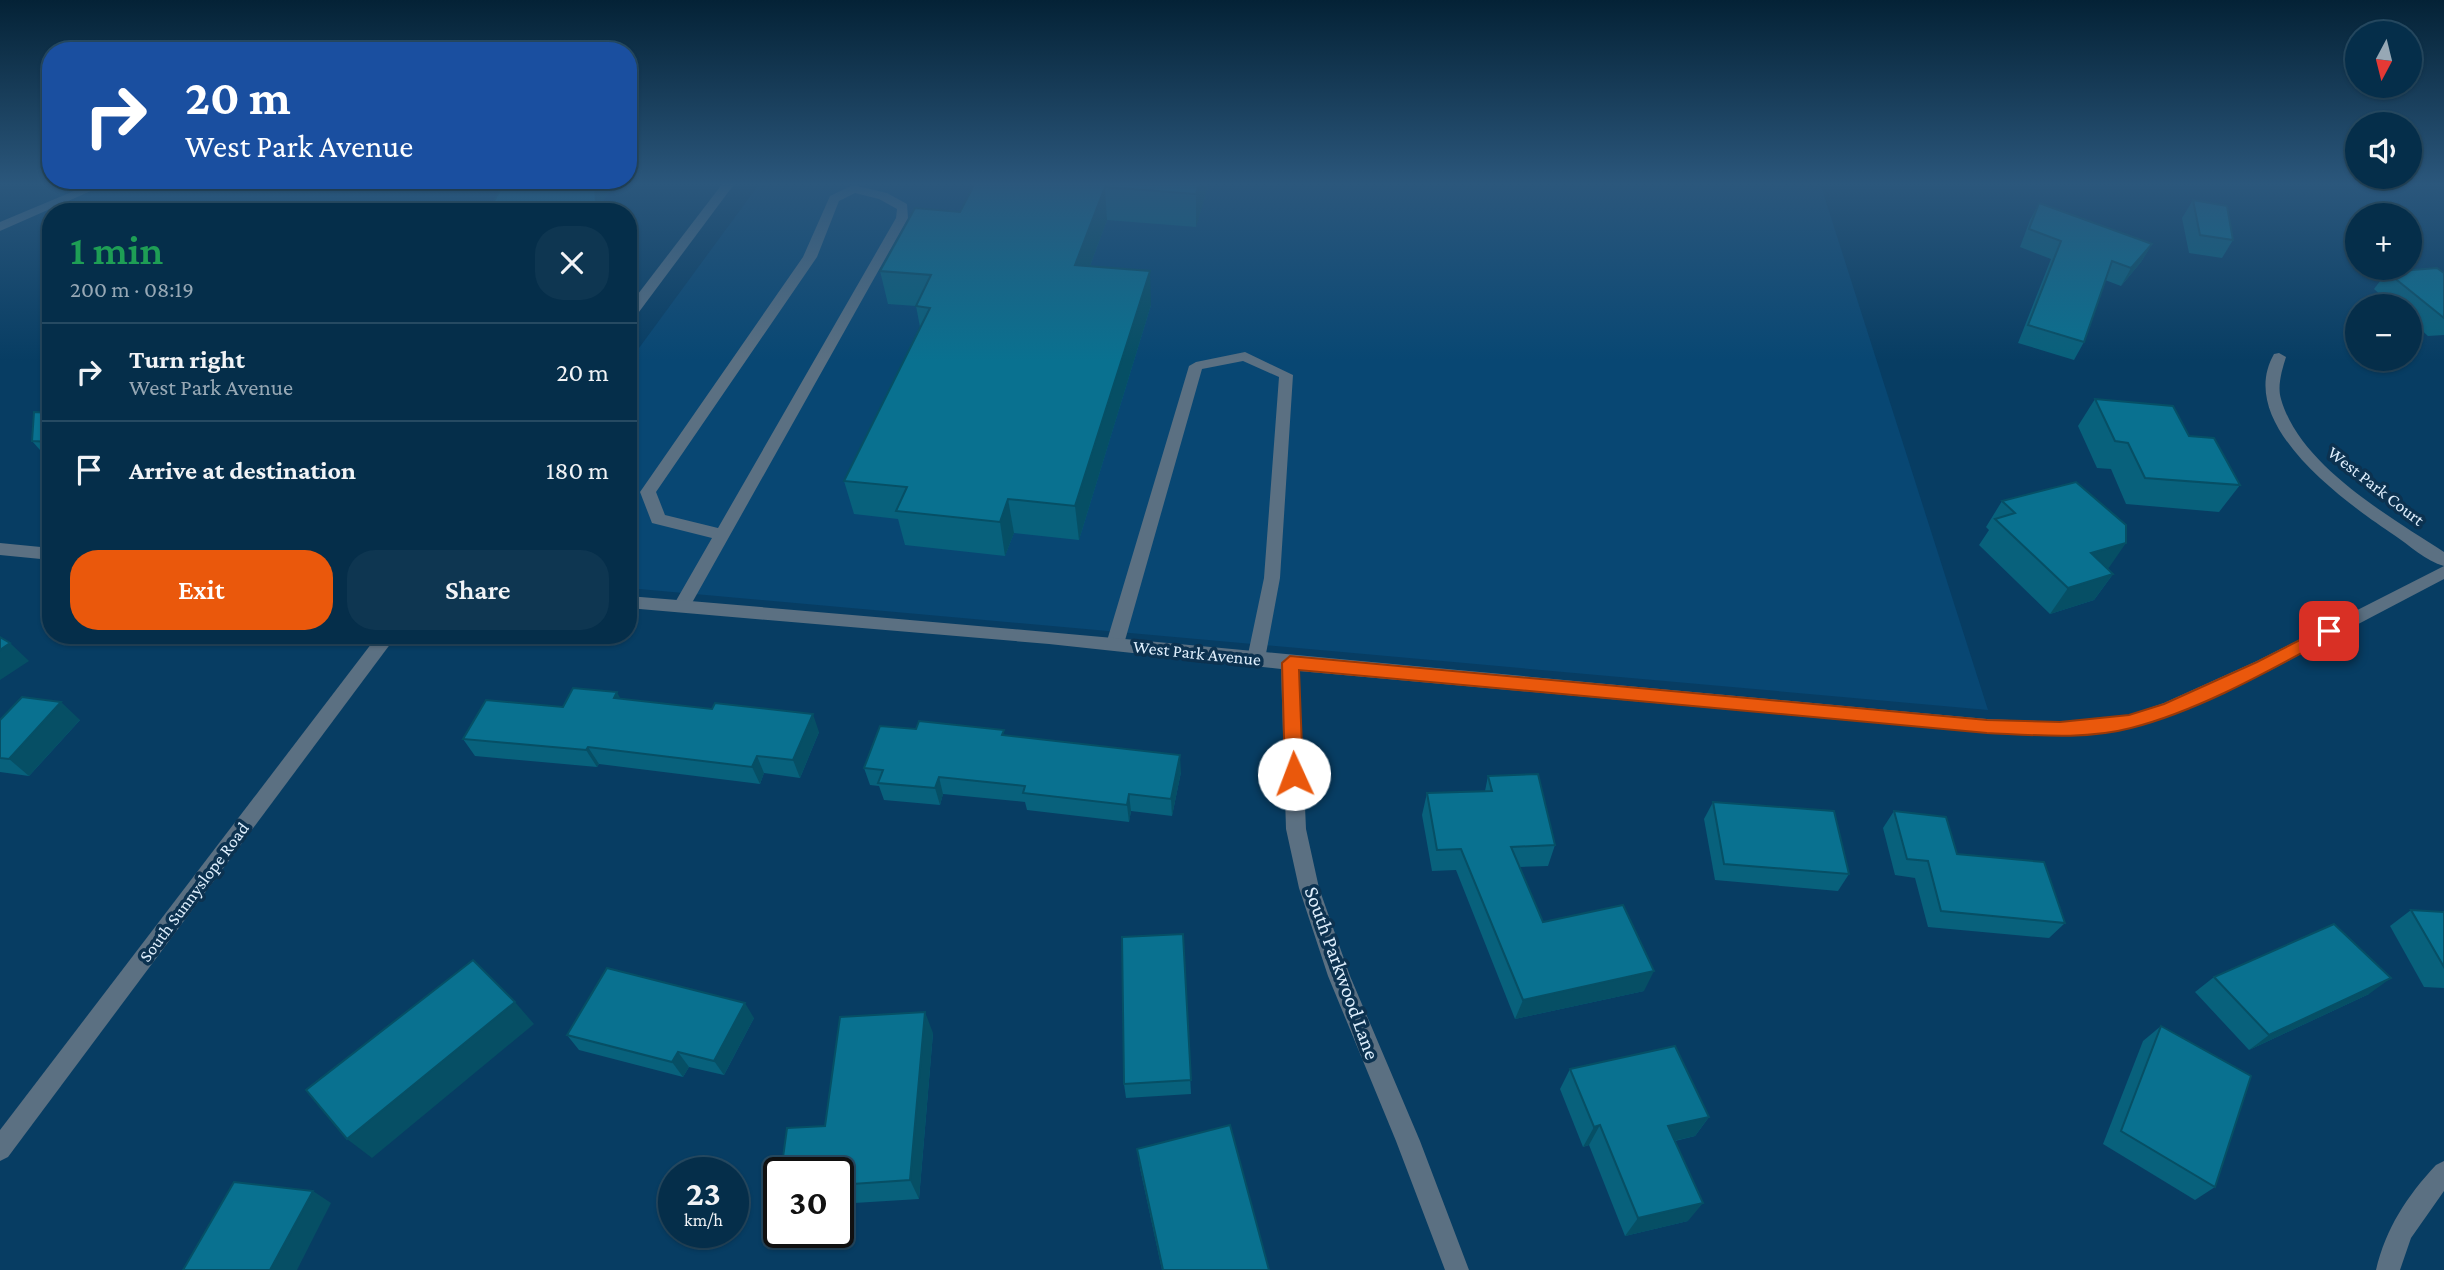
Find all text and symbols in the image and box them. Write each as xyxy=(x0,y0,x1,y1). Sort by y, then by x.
north arrow xyxy=(2345,21,2422,98)
map controls xyxy=(2345,21,2422,371)
icon: right xyxy=(70,70,161,161)
text: 20 m xyxy=(185,70,291,125)
button: sound xyxy=(2345,112,2422,189)
text: West Park Avenue xyxy=(185,128,413,164)
button: + xyxy=(2345,203,2422,280)
text: 1 min xyxy=(70,226,163,273)
button: close xyxy=(535,226,609,300)
text: 200 m · 08:19 xyxy=(70,276,194,302)
button: − xyxy=(2345,294,2422,371)
text: Turn right xyxy=(129,345,245,374)
icon: right xyxy=(70,353,108,391)
text: 20 m xyxy=(556,358,609,387)
text: West Park Avenue xyxy=(129,374,293,400)
street label: West Park Court xyxy=(2324,442,2429,530)
icon: arrive xyxy=(70,451,108,489)
text: Arrive at destination xyxy=(129,456,356,485)
text: 180 m xyxy=(546,456,609,485)
button: Exit xyxy=(70,550,333,630)
button: Share xyxy=(347,550,609,630)
pin xyxy=(2299,601,2359,661)
icon: arrive xyxy=(2310,612,2348,650)
street label: West Park Avenue xyxy=(1132,636,1262,670)
position arrow xyxy=(1257,737,1331,811)
street label: South Sunnyslope Road xyxy=(135,818,253,966)
street label: South Parkwood Lane xyxy=(1300,883,1384,1063)
speed limit sign: 30 xyxy=(763,1157,854,1248)
text: 23 xyxy=(686,1174,721,1213)
text: km/h xyxy=(684,1210,723,1230)

